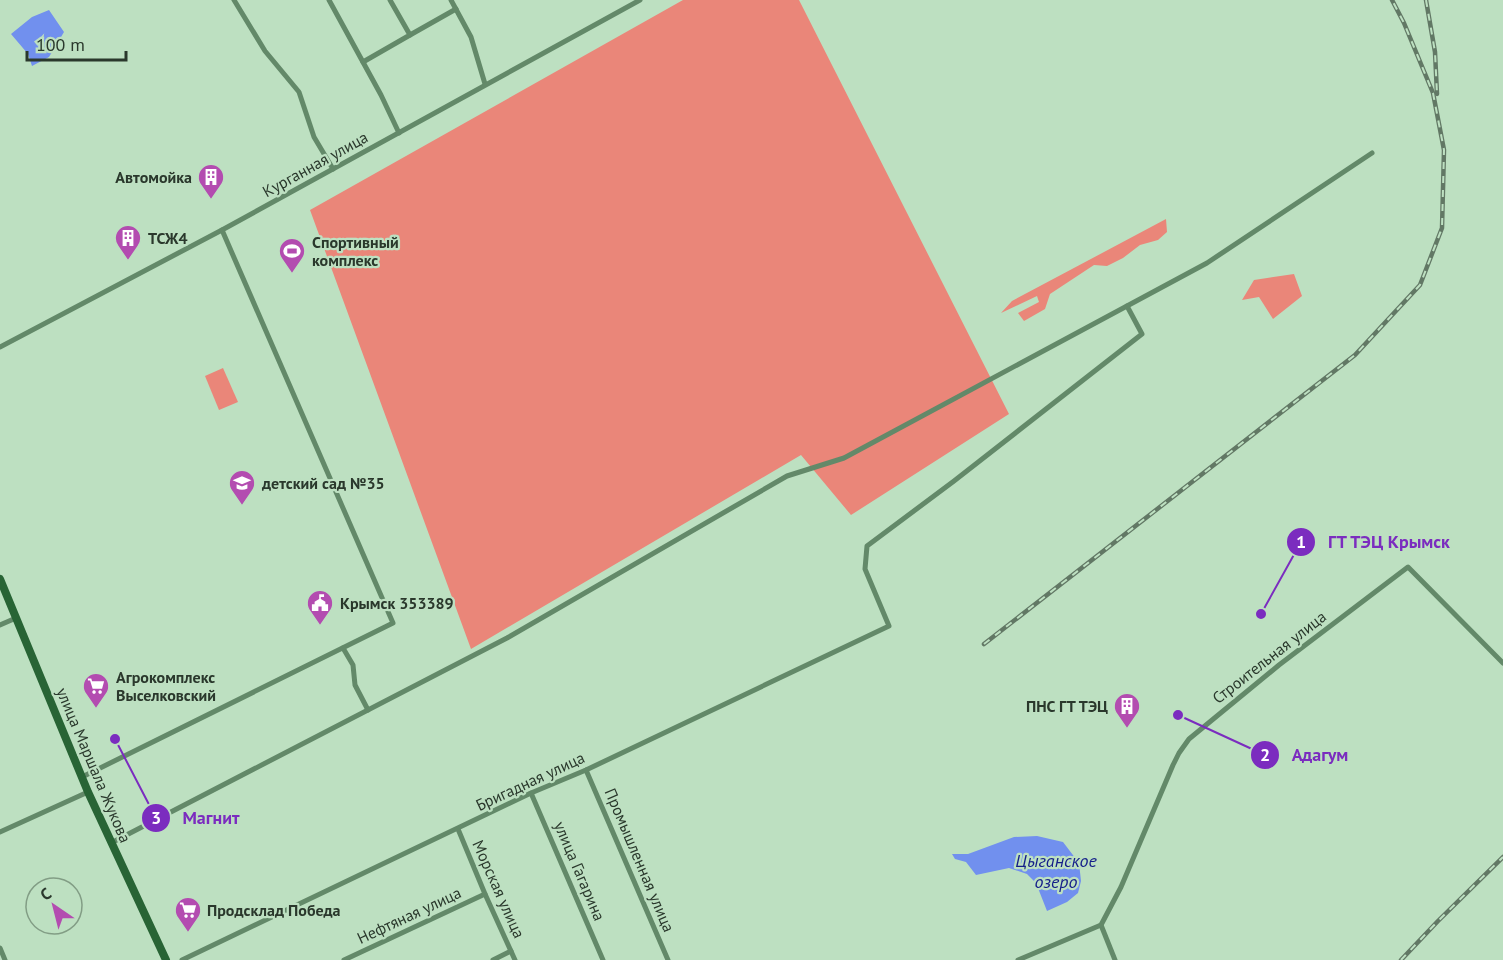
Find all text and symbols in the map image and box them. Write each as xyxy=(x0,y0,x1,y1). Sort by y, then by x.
scale bar xyxy=(27,24,126,62)
text: 100 m xyxy=(36,33,85,56)
street label: Курганная улица xyxy=(259,127,371,201)
building icon: Автомойка xyxy=(196,162,226,200)
place label: Автомойка xyxy=(115,167,192,187)
building icon: ТСЖ4 xyxy=(113,223,143,261)
place label: ТСЖ4 xyxy=(148,228,188,248)
place label: Спортивный комплекс xyxy=(312,232,399,270)
sports icon: Спортивный комплекс xyxy=(277,236,307,274)
school or university icon: детский сад №35 xyxy=(227,468,257,506)
place label: детский сад №35 xyxy=(261,473,385,493)
callout: ГТ ТЭЦ Крымск xyxy=(1286,524,1463,560)
text: 1 xyxy=(1296,530,1306,553)
text: ГТ ТЭЦ Крымск xyxy=(1328,530,1450,553)
public building icon: Крымск 353389 xyxy=(305,588,335,626)
place label: Крымск 353389 xyxy=(340,593,454,613)
street label: Строительная улица xyxy=(1208,606,1330,708)
place label: Агрокомплекс Выселковский xyxy=(116,667,216,705)
supermarket icon: Агрокомплекс Выселковский xyxy=(81,671,111,709)
street label: улица Маршала Жукова xyxy=(52,684,136,846)
building icon: ПНС ГТ ТЭЦ xyxy=(1112,691,1142,729)
place label: ПНС ГТ ТЭЦ xyxy=(1026,696,1108,716)
callout: Адагум xyxy=(1250,737,1361,773)
text: 2 xyxy=(1260,743,1270,766)
text: Адагум xyxy=(1292,743,1348,766)
street label: Бригадная улица xyxy=(472,747,588,815)
street label: Промышленная улица xyxy=(601,785,679,935)
callout: Магнит xyxy=(141,800,252,836)
text: 3 xyxy=(151,806,161,829)
text: Магнит xyxy=(182,806,240,829)
street label: улица Гагарина xyxy=(550,818,610,924)
street label: Морская улица xyxy=(468,837,530,941)
water label: Цыганское озеро xyxy=(1015,849,1097,893)
north arrow xyxy=(24,876,84,936)
street label: Нефтяная улица xyxy=(354,882,464,948)
text: С xyxy=(36,883,55,904)
supermarket icon: Продсклад Победа xyxy=(173,895,203,933)
place label: Продсклад Победа xyxy=(207,900,341,920)

